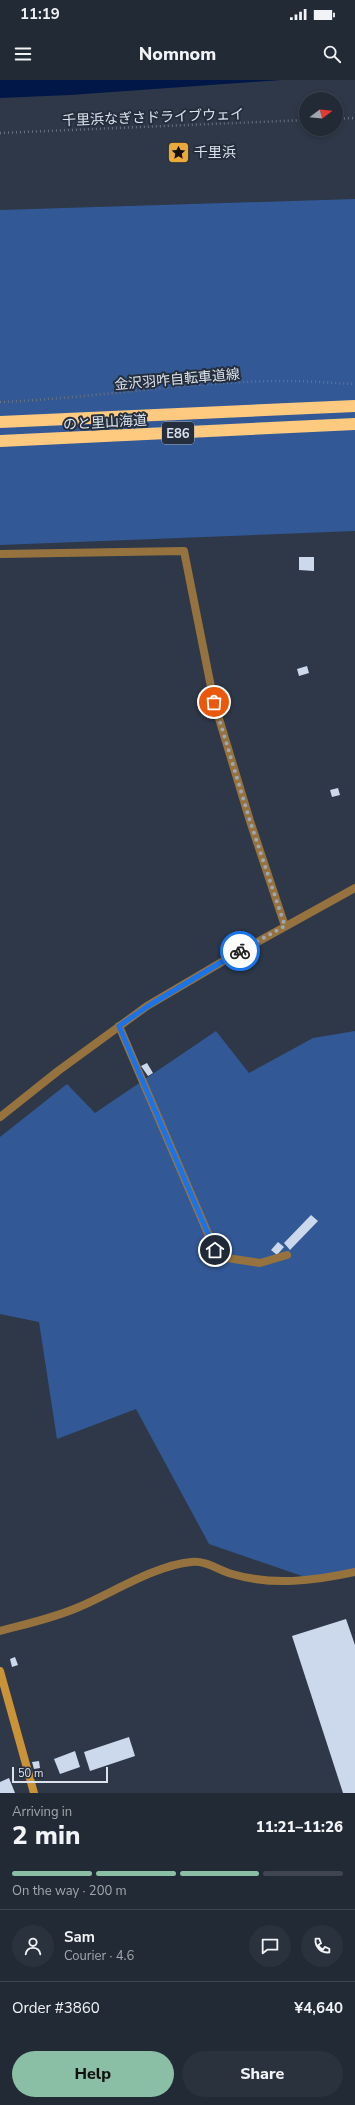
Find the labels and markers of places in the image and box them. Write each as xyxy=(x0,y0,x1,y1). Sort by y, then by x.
place icon: 千里浜 xyxy=(165,139,191,165)
place label: 千里浜 xyxy=(194,143,236,162)
pin xyxy=(197,685,231,719)
pin xyxy=(198,1233,232,1267)

